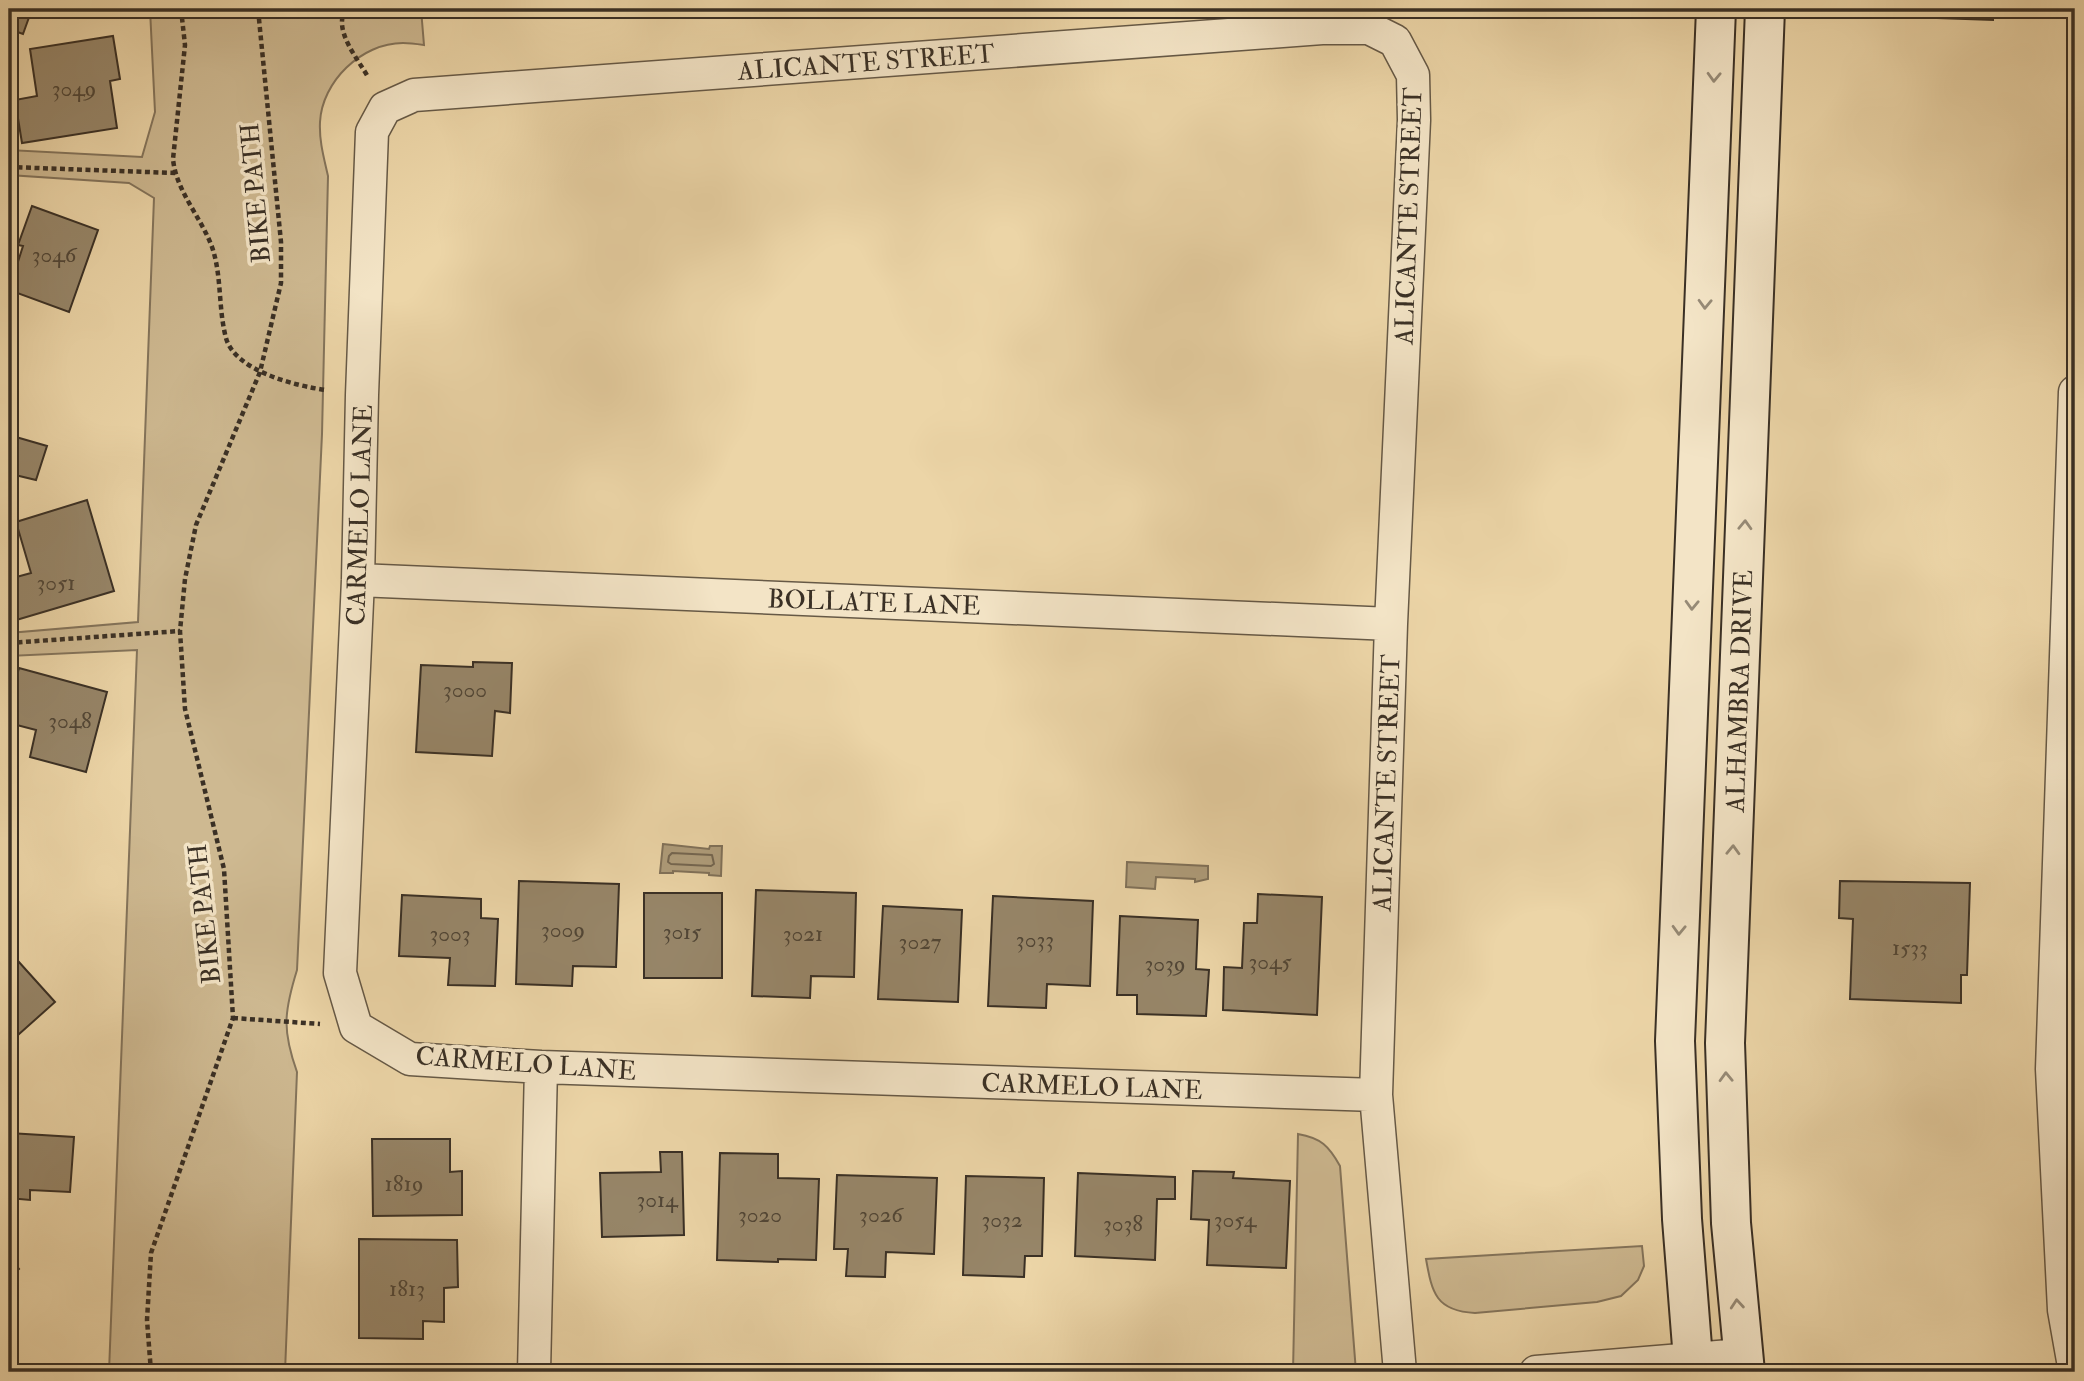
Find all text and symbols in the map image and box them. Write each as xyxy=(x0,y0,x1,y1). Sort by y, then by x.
street label: ALICANTE STREET xyxy=(736,38,996,88)
one-way arrow xyxy=(1706,72,1721,83)
house number: 3049 xyxy=(52,74,96,103)
street label: ALICANTE STREET xyxy=(1388,87,1429,346)
street label: BIKE PATH xyxy=(234,121,278,264)
house number: 3046 xyxy=(32,240,78,269)
one-way arrow xyxy=(1697,299,1712,310)
street label: CARMELO LANE xyxy=(340,404,380,626)
one-way arrow xyxy=(1738,519,1753,530)
house number: 3051 xyxy=(37,568,75,597)
street label: ALHAMBRA DRIVE xyxy=(1720,569,1760,814)
street label: BOLLATE LANE xyxy=(767,583,981,623)
one-way arrow xyxy=(1685,600,1700,611)
street label: ALICANTE STREET xyxy=(1366,654,1407,913)
house number: 3000 xyxy=(443,675,487,704)
house number: 3048 xyxy=(48,706,92,735)
street label: BIKE PATH xyxy=(182,842,228,985)
one-way arrow xyxy=(1725,844,1740,855)
house number: 3009 xyxy=(541,915,585,944)
house number: 3015 xyxy=(663,917,701,946)
house number: 3003 xyxy=(429,919,471,948)
house number: 3021 xyxy=(783,919,823,948)
house number: 3033 xyxy=(1016,925,1054,954)
one-way arrow xyxy=(1672,925,1687,936)
house number: 3027 xyxy=(899,927,942,956)
house number: 1533 xyxy=(1892,933,1928,962)
house number: 3045 xyxy=(1248,947,1292,976)
house number: 3039 xyxy=(1144,949,1186,978)
street label: CARMELO LANE xyxy=(414,1040,637,1088)
street label: CARMELO LANE xyxy=(981,1067,1203,1107)
one-way arrow xyxy=(1719,1072,1734,1083)
house number: 1819 xyxy=(385,1169,423,1198)
house number: 3014 xyxy=(636,1185,679,1214)
house number: 3020 xyxy=(738,1200,782,1229)
house number: 3026 xyxy=(859,1200,904,1229)
house number: 3032 xyxy=(981,1205,1023,1234)
house number: 3054 xyxy=(1214,1205,1258,1234)
house number: 3038 xyxy=(1103,1209,1143,1238)
house number: 1813 xyxy=(389,1274,425,1303)
one-way arrow xyxy=(1730,1299,1745,1310)

